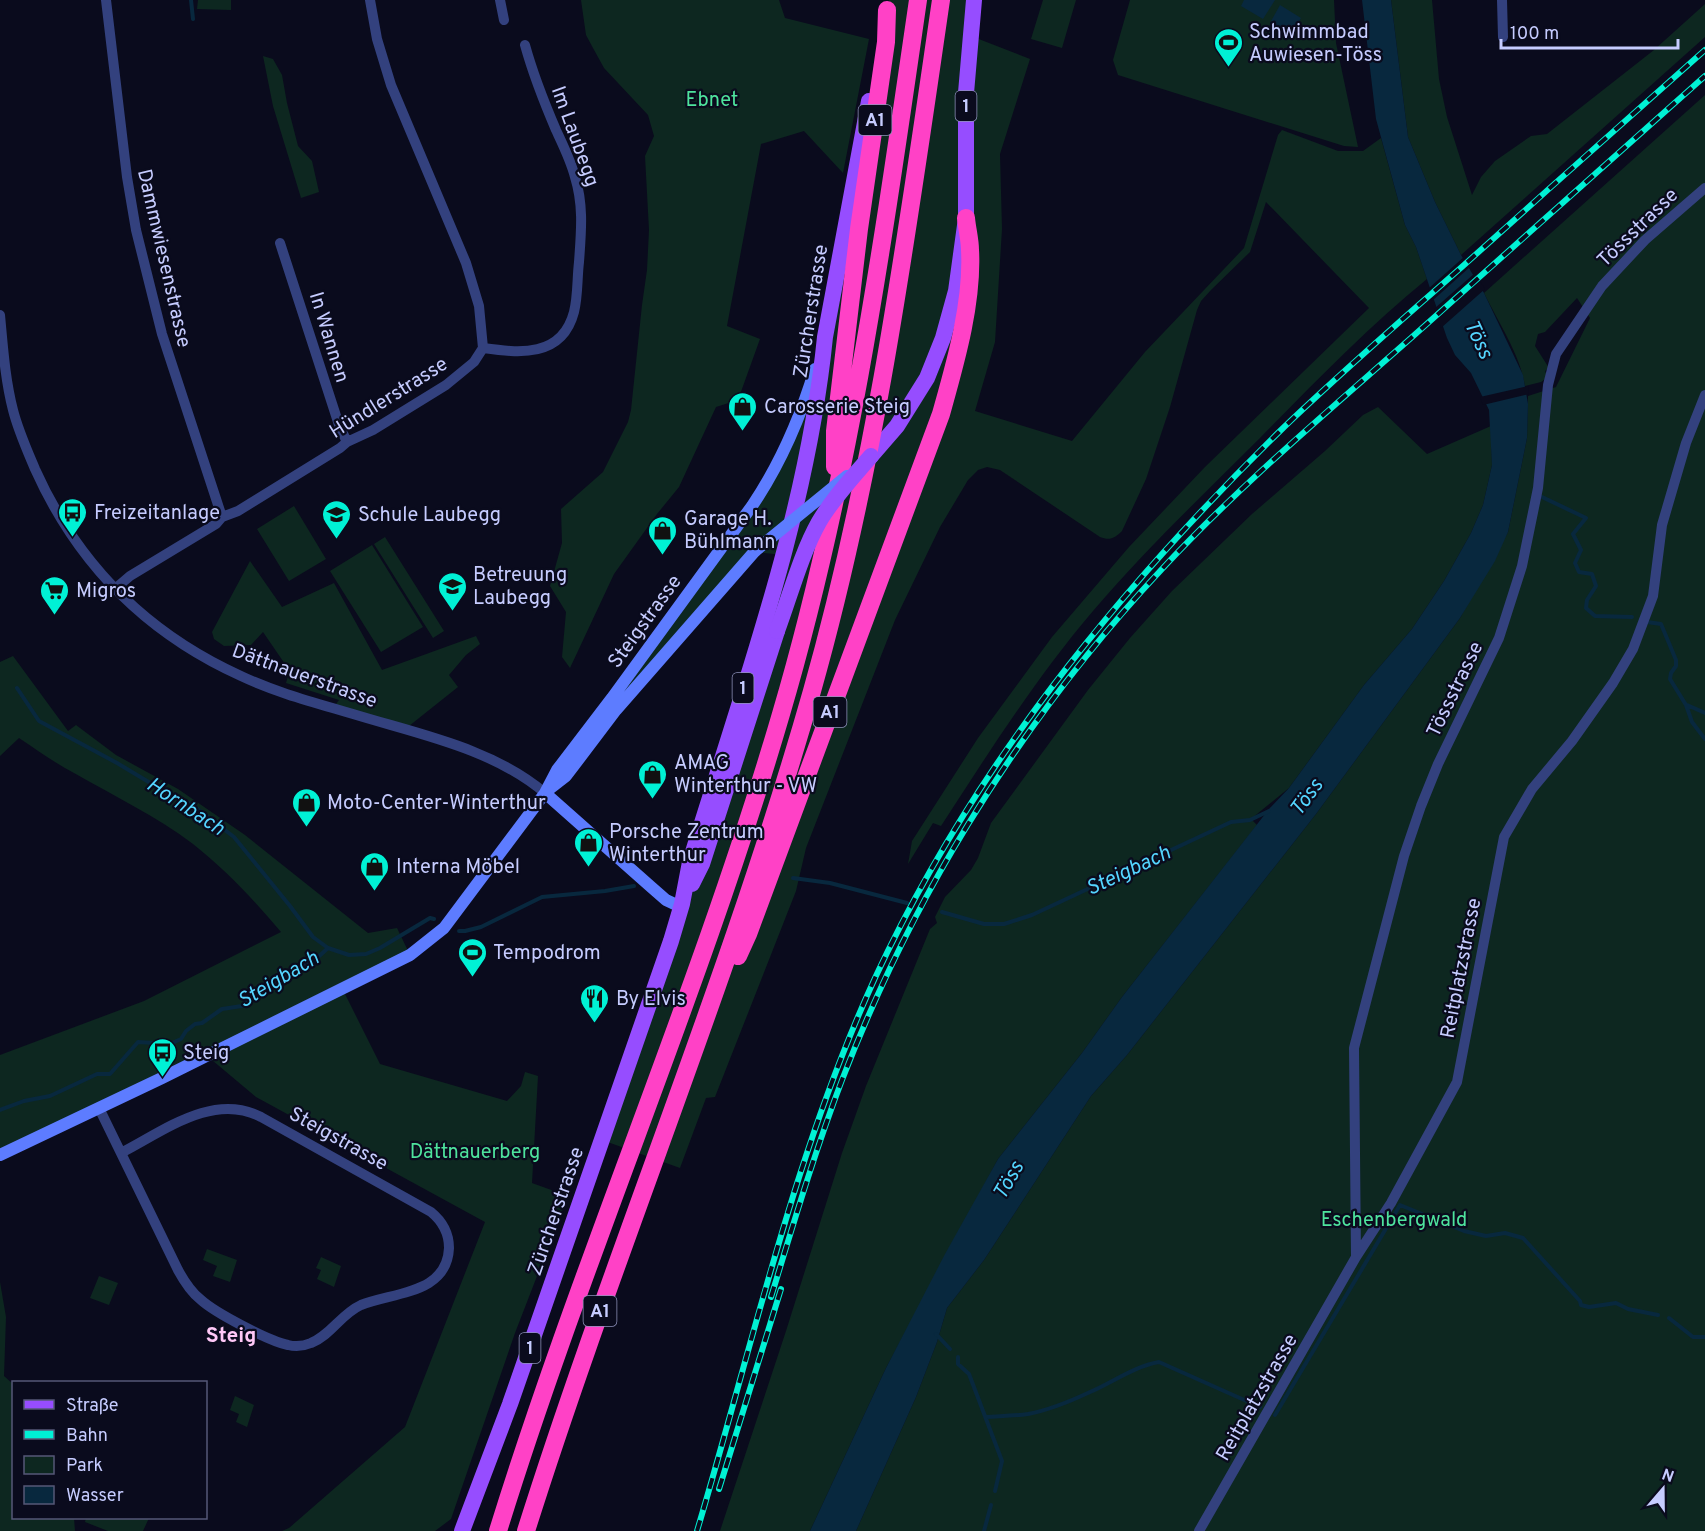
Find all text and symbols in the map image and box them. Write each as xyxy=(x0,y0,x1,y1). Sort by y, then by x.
scale bar xyxy=(1501,12,1678,50)
place label: Schwimmbad Auwiesen-Töss xyxy=(1249,20,1382,69)
text: 100 m xyxy=(1510,23,1559,46)
sports icon: Schwimmbad Auwiesen-Töss xyxy=(1212,26,1244,68)
street label: Im Laubegg xyxy=(544,83,604,191)
park label: Ebnet xyxy=(686,88,738,114)
road number: 1 xyxy=(956,91,976,121)
road number: A1 xyxy=(858,105,892,135)
street label: Dammwiesenstrasse xyxy=(130,167,196,350)
street label: Tössstrasse xyxy=(1592,183,1685,274)
street label: Zürcherstrasse xyxy=(789,243,835,380)
street label: In Wannen xyxy=(302,289,354,386)
water label: Töss xyxy=(1457,316,1499,364)
street label: Hündlerstrasse xyxy=(325,352,453,445)
shop icon: Carosserie Steig xyxy=(727,390,759,432)
place label: Carosserie Steig xyxy=(764,395,910,421)
bus stop icon: Freizeitanlage xyxy=(57,496,89,538)
school or university icon: Schule Laubegg xyxy=(321,498,353,540)
place label: Freizeitanlage xyxy=(94,501,220,527)
place label: Schule Laubegg xyxy=(358,503,501,529)
place label: Garage H. Bühlmann xyxy=(684,507,775,556)
shop icon: Garage H. Bühlmann xyxy=(647,514,679,556)
place label: Betreuung Laubegg xyxy=(473,563,567,612)
school or university icon: Betreuung Laubegg xyxy=(436,570,468,612)
street label: Steigstrasse xyxy=(603,570,688,674)
supermarket icon: Migros xyxy=(39,574,71,616)
place label: Migros xyxy=(76,579,136,605)
street label: Tössstrasse xyxy=(1421,638,1490,742)
street label: Dättnauerstrasse xyxy=(228,639,381,715)
road number: 1 xyxy=(732,673,754,703)
road number: A1 xyxy=(814,697,846,727)
place label: AMAG Winterthur - VW xyxy=(674,751,817,800)
shop icon: AMAG Winterthur - VW xyxy=(637,758,669,800)
water label: Hornbach xyxy=(141,772,230,843)
water label: Töss xyxy=(1284,773,1330,822)
shop icon: Moto-Center-Winterthur xyxy=(290,786,322,828)
place label: Moto-Center-Winterthur xyxy=(327,791,546,817)
place label: Porsche Zentrum Winterthur xyxy=(609,820,764,869)
shop icon: Porsche Zentrum Winterthur xyxy=(572,826,604,868)
water label: Steigbach xyxy=(1082,840,1176,903)
shop icon: Interna Möbel xyxy=(359,850,391,892)
place label: Interna Möbel xyxy=(396,855,520,881)
street label: Reitplatzstrasse xyxy=(1436,896,1488,1041)
sports icon: Tempodrom xyxy=(456,936,488,978)
place label: Tempodrom xyxy=(493,941,601,967)
water label: Steigbach xyxy=(233,945,325,1015)
restaurant icon: By Elvis xyxy=(579,982,611,1024)
place label: By Elvis xyxy=(616,987,686,1013)
bus stop icon: Steig xyxy=(146,1036,178,1078)
place label: Steig xyxy=(183,1041,229,1067)
street label: Steigstrasse xyxy=(284,1102,392,1178)
park label: Dättnauerberg xyxy=(410,1140,540,1166)
street label: Zürcherstrasse xyxy=(523,1144,591,1280)
water label: Töss xyxy=(988,1156,1031,1205)
park label: Eschenbergwald xyxy=(1321,1208,1467,1234)
road number: A1 xyxy=(584,1296,616,1326)
district label: Steig xyxy=(206,1323,256,1350)
street label: Reitplatzstrasse xyxy=(1211,1330,1305,1466)
road number: 1 xyxy=(520,1333,540,1363)
legend xyxy=(12,1381,207,1519)
text: Straße xyxy=(66,1395,118,1418)
text: Bahn xyxy=(66,1425,108,1448)
text: Park xyxy=(66,1455,103,1478)
north arrow xyxy=(1633,1459,1693,1519)
text: N xyxy=(1659,1465,1676,1488)
text: Wasser xyxy=(66,1485,124,1508)

